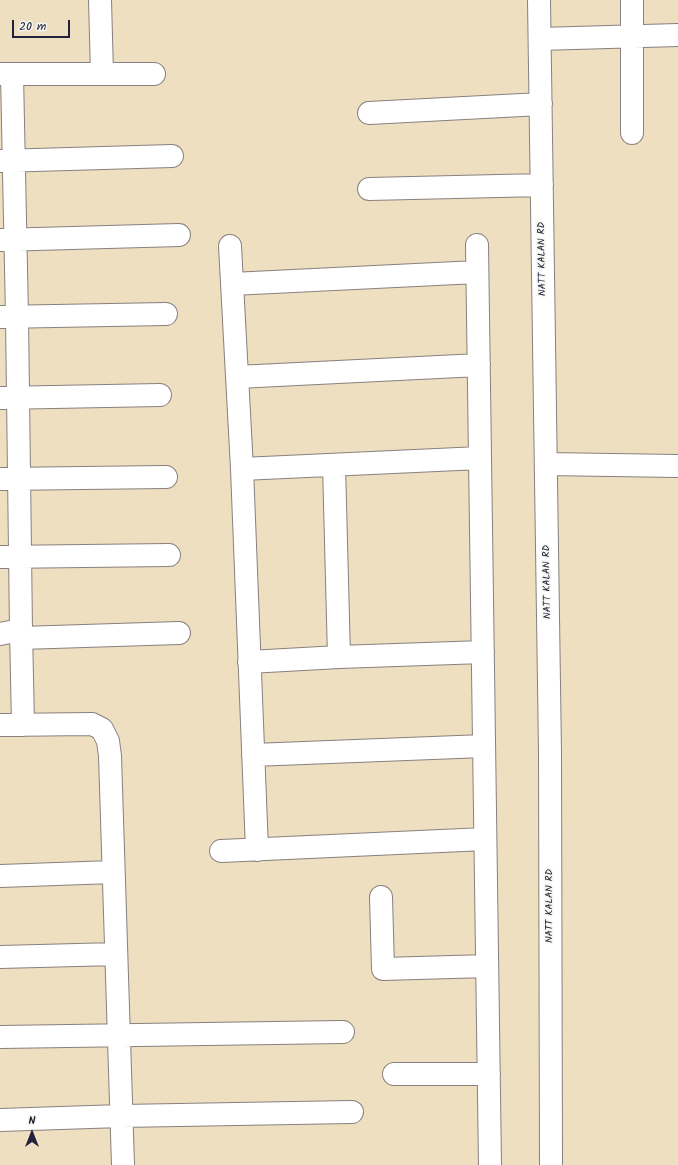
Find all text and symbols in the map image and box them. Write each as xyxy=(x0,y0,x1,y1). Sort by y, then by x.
scale bar xyxy=(14,12,72,38)
text: 20 m xyxy=(19,17,46,36)
street label: NATT KALAN RD xyxy=(536,222,550,296)
street label: NATT KALAN RD xyxy=(541,545,555,619)
street label: NATT KALAN RD xyxy=(544,869,556,943)
text: N xyxy=(29,1112,35,1130)
north arrow xyxy=(12,1113,52,1153)

